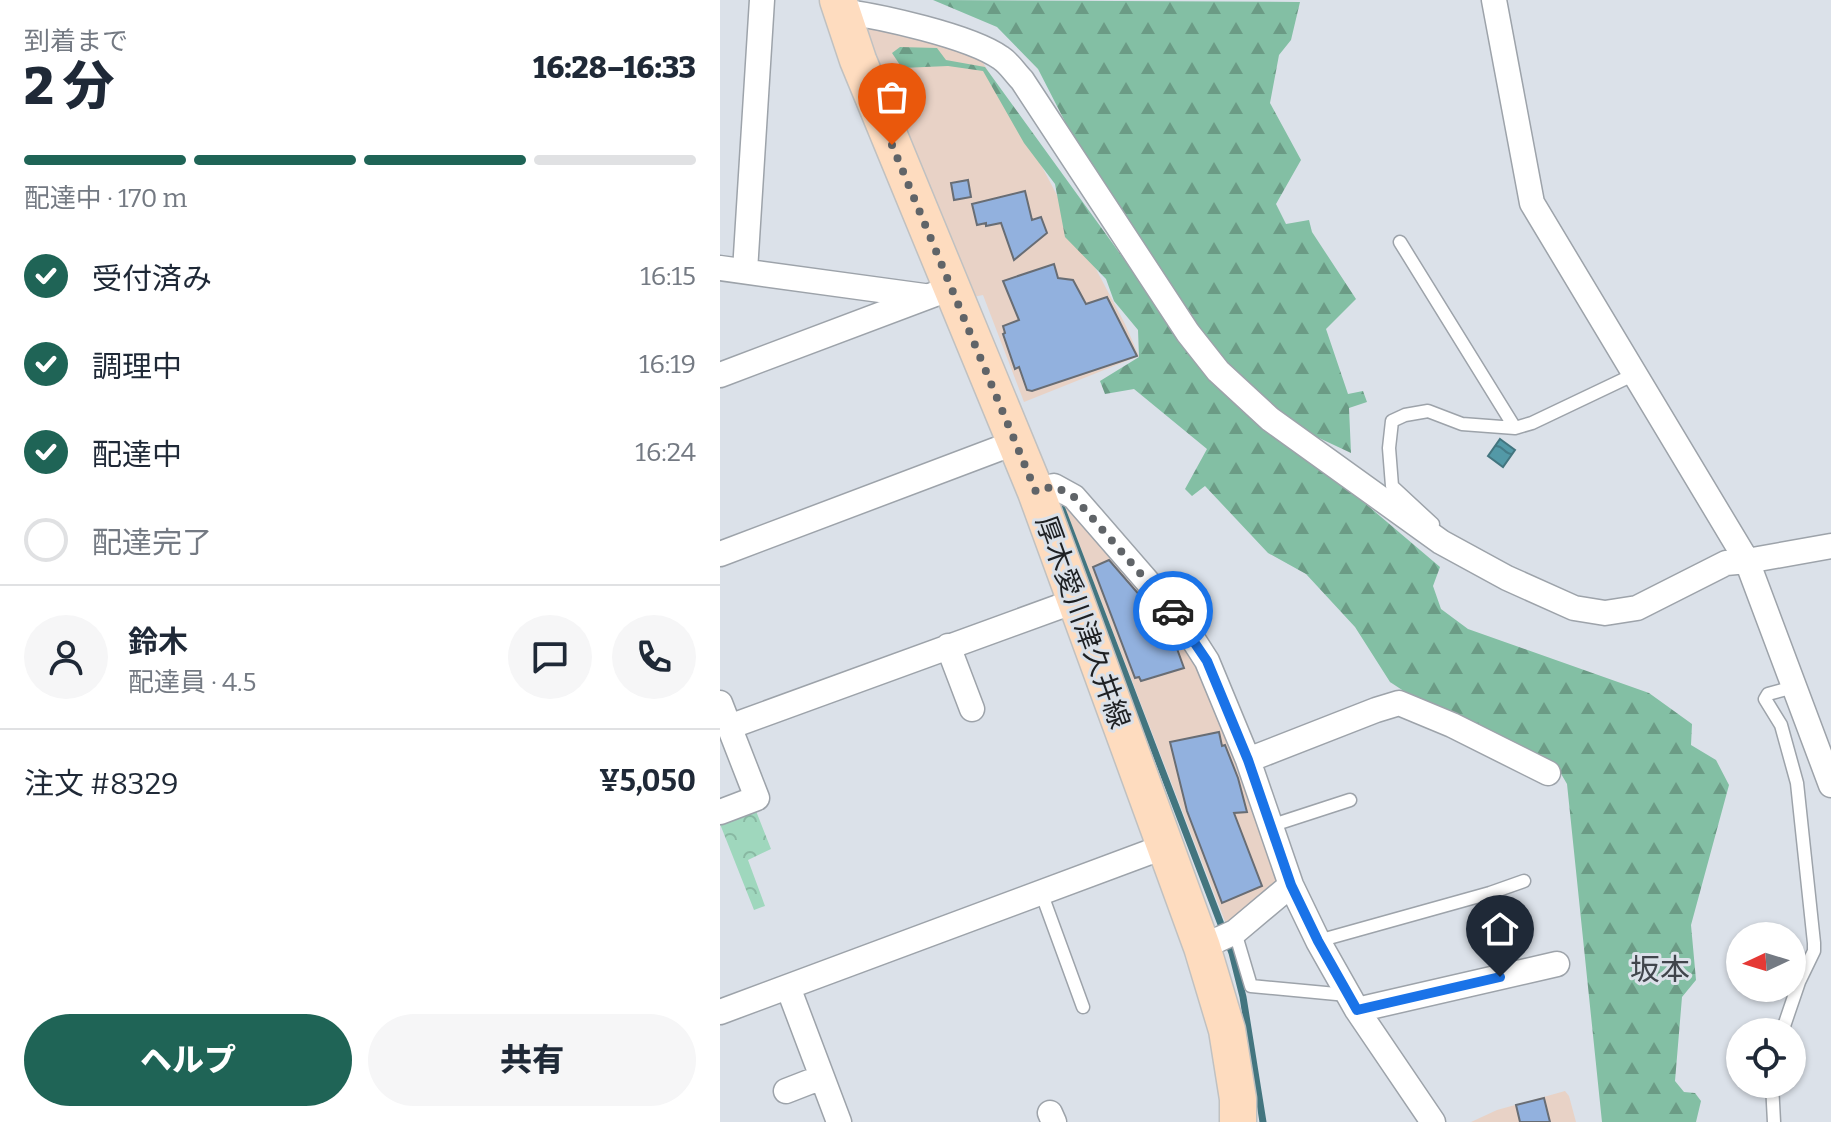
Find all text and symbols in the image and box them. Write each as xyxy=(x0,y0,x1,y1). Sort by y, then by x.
text: 到着まで xyxy=(24,26,128,57)
text: 16:28–16:33 xyxy=(533,50,696,86)
text: 2 分 xyxy=(24,55,115,118)
pin xyxy=(858,63,926,145)
icon: bag xyxy=(870,75,914,119)
text: 配達中 · 170 m xyxy=(24,183,187,214)
icon: check xyxy=(24,254,68,298)
text: 受付済み xyxy=(92,261,212,297)
text: 16:15 xyxy=(640,261,696,292)
icon: check xyxy=(24,342,68,386)
text: 調理中 xyxy=(92,349,182,385)
text: 16:19 xyxy=(639,349,696,380)
icon: check xyxy=(24,430,68,474)
text: 配達中 xyxy=(92,437,182,473)
text: 16:24 xyxy=(635,437,696,468)
street label: 厚木愛川津久井線 xyxy=(1029,511,1137,733)
text: 配達完了 xyxy=(92,525,212,561)
courier xyxy=(1133,571,1213,651)
icon: car xyxy=(1151,589,1195,633)
button: person xyxy=(24,615,108,699)
button: chat xyxy=(508,615,592,699)
button: phone xyxy=(612,615,696,699)
text: 鈴木 xyxy=(128,624,188,660)
text: 配達員 · 4.5 xyxy=(128,667,256,698)
text: ¥5,050 xyxy=(599,763,696,799)
text: 注文 #8329 xyxy=(24,766,179,802)
pin xyxy=(1466,895,1534,977)
icon: home xyxy=(1478,907,1522,951)
north arrow xyxy=(1726,922,1806,1002)
map controls xyxy=(1726,922,1806,1098)
district label: 坂本 xyxy=(1630,952,1690,988)
button: ヘルプ xyxy=(24,1014,352,1106)
button: 共有 xyxy=(368,1014,696,1106)
button: locate xyxy=(1726,1018,1806,1098)

